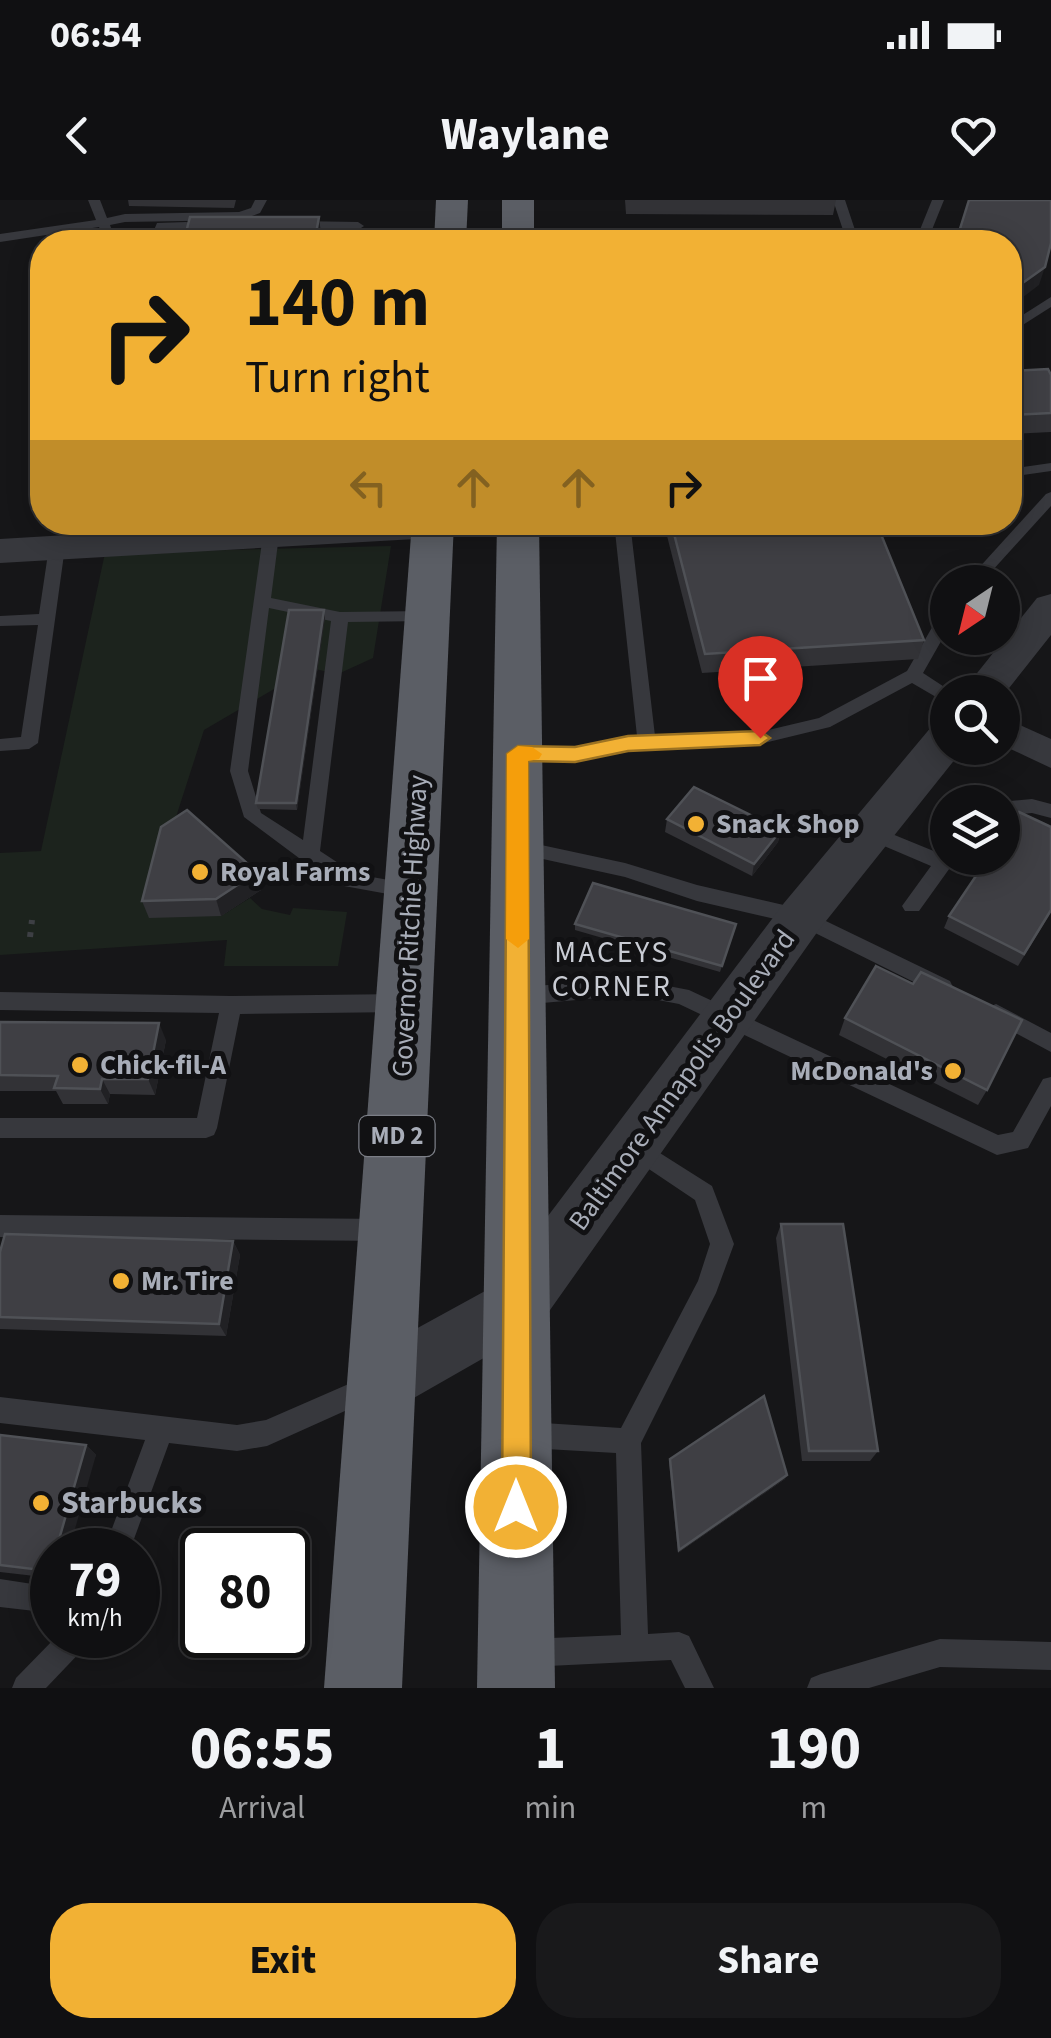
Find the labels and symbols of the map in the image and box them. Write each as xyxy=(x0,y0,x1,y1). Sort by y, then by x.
north arrow xyxy=(930,565,1020,655)
pin xyxy=(718,636,803,739)
street label: Governor Ritchie Highway xyxy=(382,774,438,1078)
place label: Snack Shop xyxy=(716,804,860,844)
marker: Snack Shop xyxy=(685,813,707,835)
place label: Royal Farms xyxy=(220,852,371,892)
marker: Royal Farms xyxy=(189,861,211,883)
street label: Baltimore Annapolis Boulevard xyxy=(559,921,805,1239)
district label: MACEYS CORNER xyxy=(552,931,672,1008)
place label: Chick-fil-A xyxy=(100,1045,227,1085)
place label: McDonald's xyxy=(790,1051,933,1091)
marker: Chick-fil-A xyxy=(69,1054,91,1076)
marker: McDonald's xyxy=(942,1060,964,1082)
road number: MD 2 xyxy=(360,1116,434,1156)
place label: Mr. Tire xyxy=(141,1261,234,1301)
marker: Mr. Tire xyxy=(110,1270,132,1292)
position arrow xyxy=(464,1455,568,1559)
place label: Starbucks xyxy=(61,1480,202,1526)
marker: Starbucks xyxy=(30,1492,52,1514)
speed limit sign: 80 xyxy=(180,1528,310,1658)

